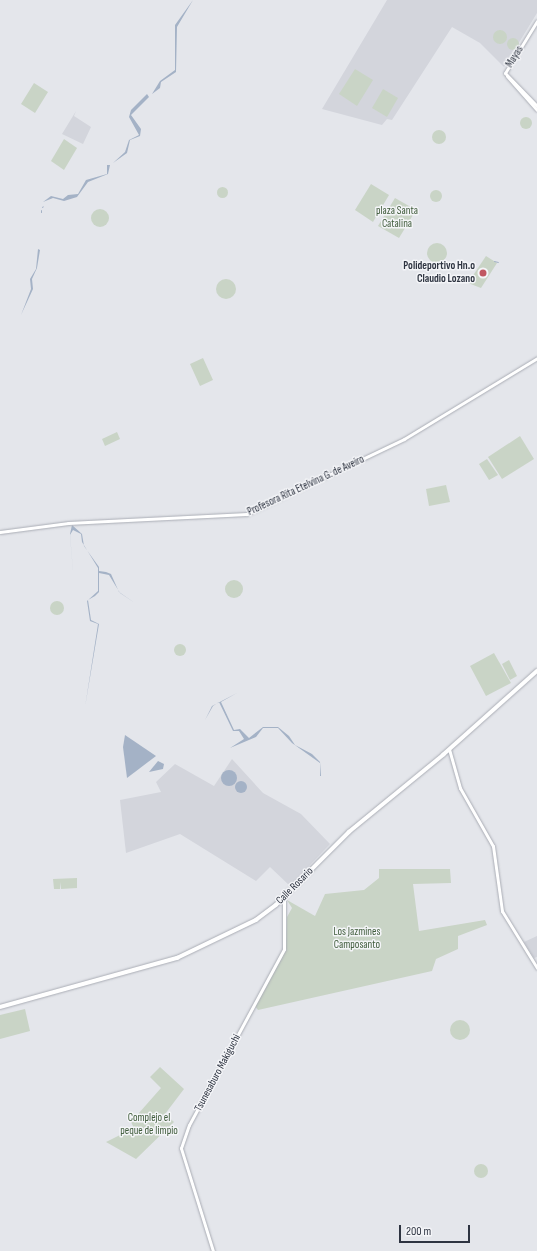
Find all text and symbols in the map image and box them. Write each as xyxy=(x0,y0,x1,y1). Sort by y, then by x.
street label: Mayas xyxy=(503,44,527,70)
park label: plaza Santa Catalina xyxy=(376,205,418,231)
place label: Polideportivo Hn.o Claudio Lozano xyxy=(403,260,475,286)
marker: Polideportivo Hn.o Claudio Lozano xyxy=(478,268,488,278)
street label: Profesora Rita Etelvina G. de Aveiro xyxy=(245,453,367,519)
street label: Calle Rosario xyxy=(274,865,316,907)
park label: Los Jazmines Camposanto xyxy=(334,926,380,952)
street label: Tsunesaburo Makiguchi xyxy=(192,1032,244,1114)
park label: Complejo el peque de limpio xyxy=(120,1112,178,1138)
scale bar xyxy=(401,1217,472,1243)
text: 200 m xyxy=(406,1224,431,1239)

